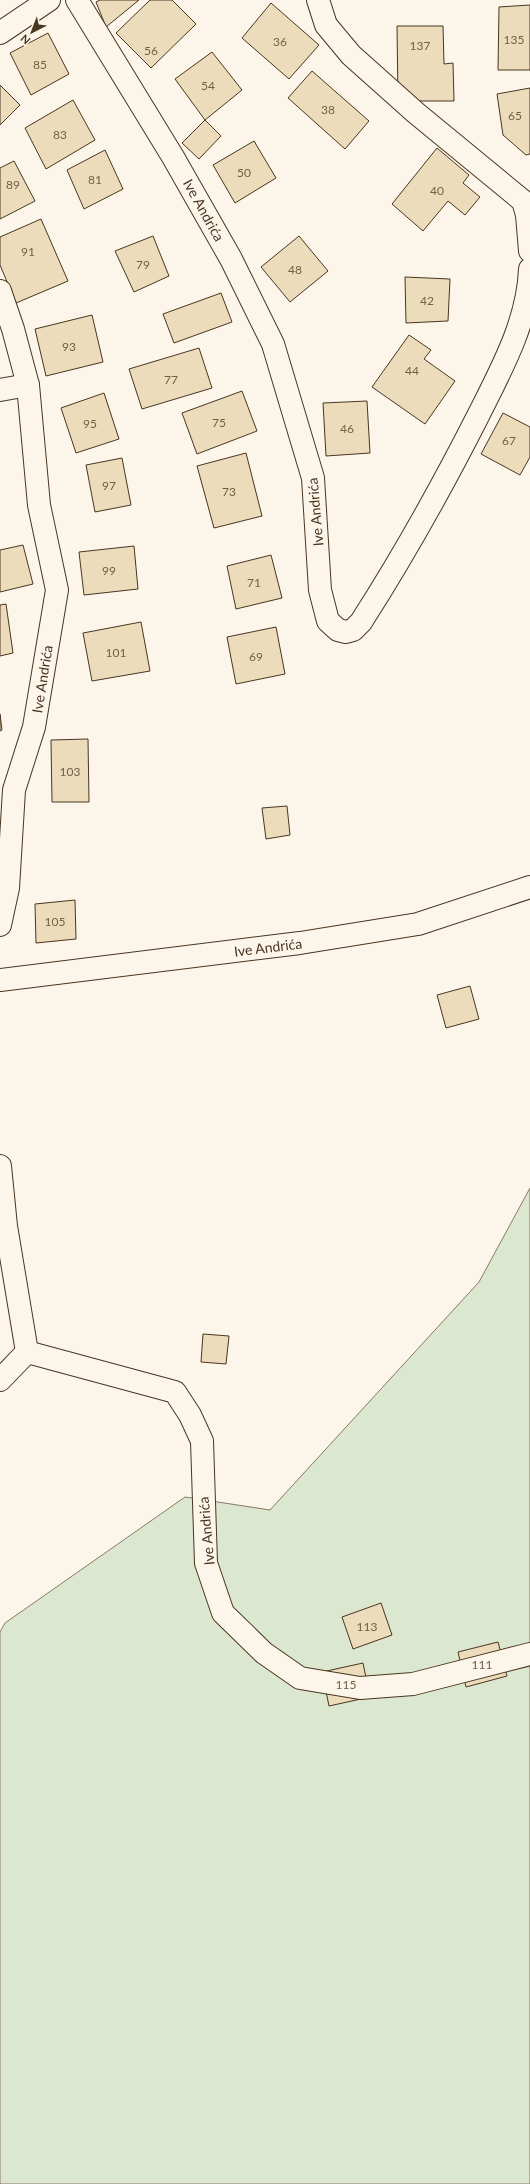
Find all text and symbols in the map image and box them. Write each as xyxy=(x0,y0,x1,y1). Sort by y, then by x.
north arrow xyxy=(12,12,52,52)
text: N xyxy=(17,32,32,47)
house number: 135 xyxy=(504,32,524,47)
house number: 36 xyxy=(273,34,287,49)
house number: 137 xyxy=(410,38,430,53)
house number: 56 xyxy=(144,43,158,58)
house number: 85 xyxy=(33,57,47,72)
house number: 54 xyxy=(201,78,215,93)
house number: 38 xyxy=(321,102,335,117)
house number: 65 xyxy=(508,108,522,123)
house number: 83 xyxy=(53,127,67,142)
house number: 50 xyxy=(237,165,251,180)
house number: 81 xyxy=(88,172,102,187)
street label: Ive Andrića xyxy=(180,176,228,244)
house number: 89 xyxy=(6,177,20,192)
house number: 40 xyxy=(430,183,444,198)
house number: 91 xyxy=(21,244,35,259)
house number: 79 xyxy=(136,257,150,272)
house number: 48 xyxy=(288,262,302,277)
house number: 42 xyxy=(420,293,434,308)
house number: 93 xyxy=(62,339,76,354)
house number: 44 xyxy=(405,363,419,378)
house number: 77 xyxy=(164,372,178,387)
house number: 75 xyxy=(212,415,226,430)
house number: 95 xyxy=(83,416,97,431)
house number: 46 xyxy=(340,421,354,436)
house number: 67 xyxy=(502,433,516,448)
street label: Ive Andrića xyxy=(304,477,326,547)
house number: 97 xyxy=(102,478,116,493)
house number: 73 xyxy=(222,484,236,499)
house number: 99 xyxy=(102,563,116,578)
house number: 71 xyxy=(247,575,261,590)
street label: Ive Andrića xyxy=(28,644,56,714)
house number: 101 xyxy=(106,645,126,660)
house number: 69 xyxy=(249,649,263,664)
house number: 103 xyxy=(60,764,80,779)
house number: 105 xyxy=(45,914,65,929)
street label: Ive Andrića xyxy=(233,934,303,960)
street label: Ive Andrića xyxy=(195,1496,217,1566)
house number: 113 xyxy=(357,1619,377,1634)
house number: 111 xyxy=(472,1657,492,1672)
house number: 115 xyxy=(336,1677,356,1692)

